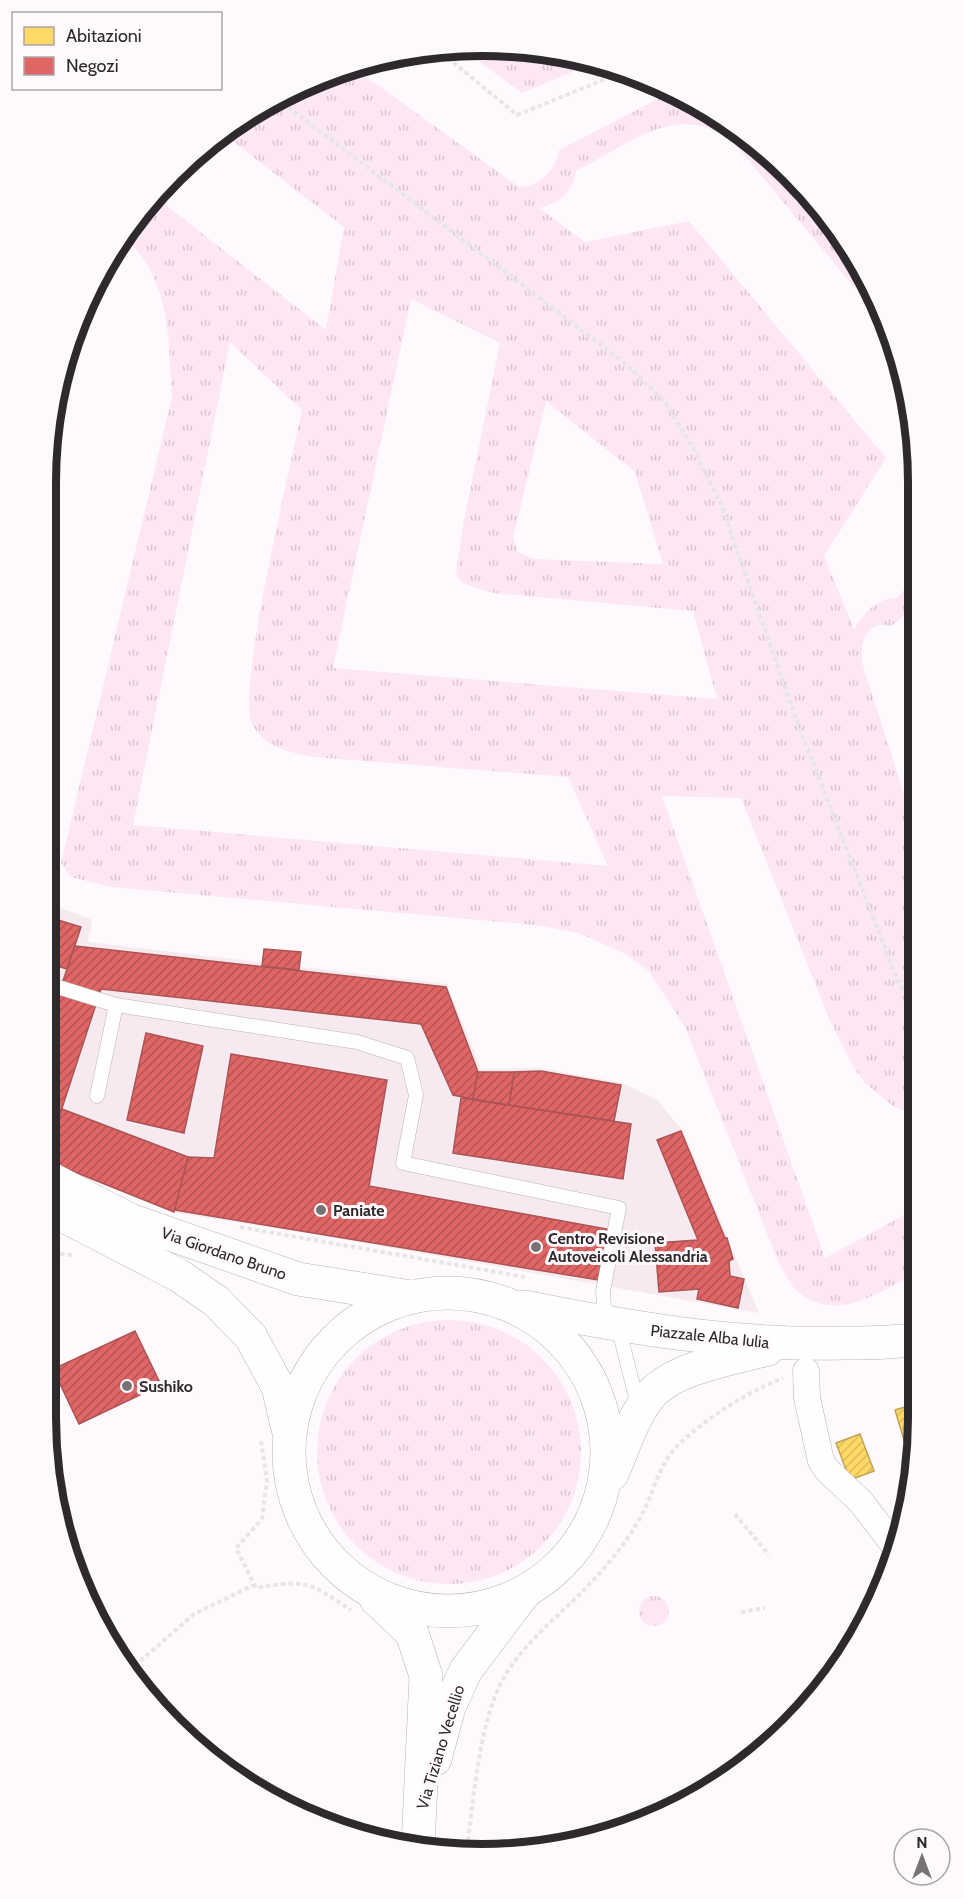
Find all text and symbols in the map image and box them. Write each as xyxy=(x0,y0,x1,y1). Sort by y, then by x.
legend xyxy=(12,12,222,90)
text: Abitazioni xyxy=(66,25,142,47)
text: Negozi xyxy=(66,55,119,77)
place label: Paniate xyxy=(333,1201,385,1220)
marker: Paniate xyxy=(314,1203,328,1217)
street label: Via Giordano Bruno xyxy=(159,1223,289,1284)
place label: Centro Revisione Autoveicoli Alessandria xyxy=(548,1229,708,1266)
marker: Centro Revisione Autoveicoli Alessandria xyxy=(529,1240,543,1254)
street label: Piazzale Alba Iulia xyxy=(650,1321,771,1352)
place label: Sushiko xyxy=(139,1377,193,1396)
marker: Sushiko xyxy=(120,1379,134,1393)
street label: Via Tiziano Vecellio xyxy=(413,1683,468,1812)
north arrow xyxy=(892,1827,952,1887)
text: N xyxy=(916,1833,928,1852)

